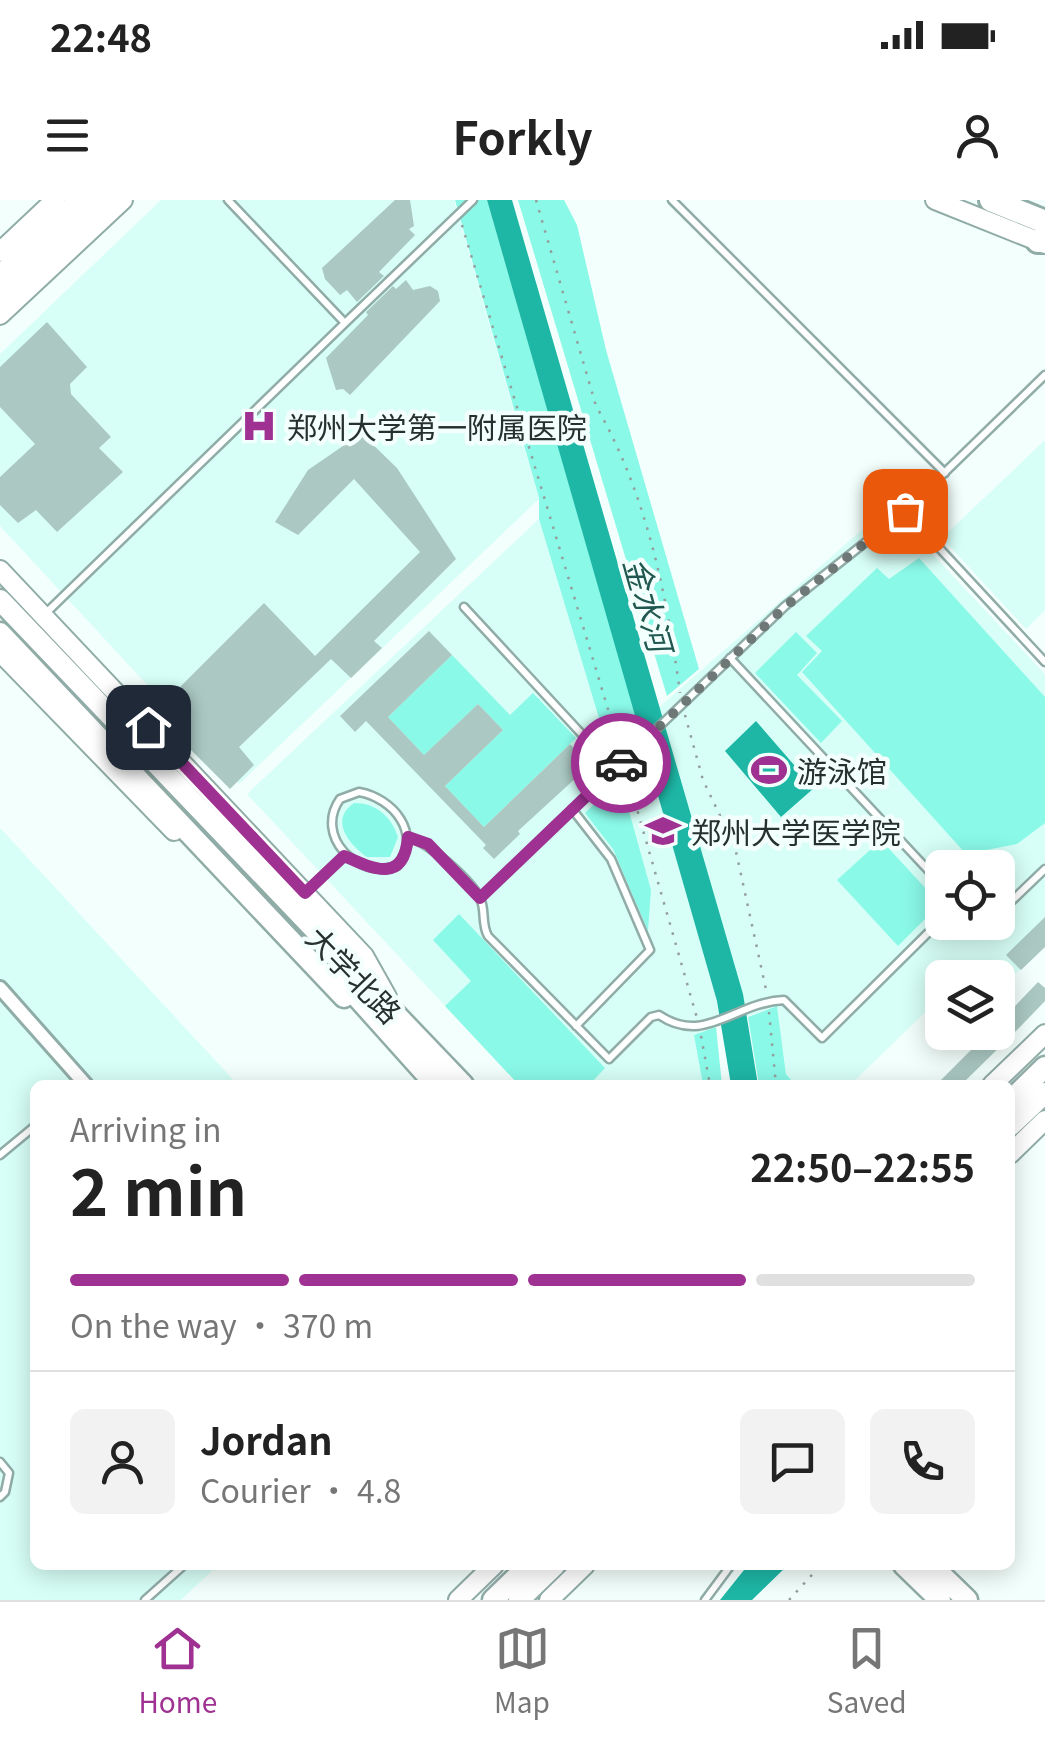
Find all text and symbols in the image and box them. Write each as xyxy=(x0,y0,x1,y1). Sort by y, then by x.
text: 22:48 xyxy=(50,8,152,63)
text: Forkly xyxy=(452,103,593,168)
icon: menu xyxy=(40,108,95,163)
icon: person xyxy=(950,108,1005,163)
place label: 郑州大学第一附属医院 xyxy=(287,404,587,448)
hospital icon: 郑州大学第一附属医院 xyxy=(240,407,278,445)
pin xyxy=(863,469,948,554)
icon: bag xyxy=(878,484,933,539)
water label: 金水河 xyxy=(615,552,687,662)
pin xyxy=(106,685,191,770)
icon: home xyxy=(121,700,176,755)
courier xyxy=(571,713,671,813)
icon: car xyxy=(594,736,649,791)
place label: 游泳馆 xyxy=(797,748,887,792)
sports icon: 游泳馆 xyxy=(750,751,788,789)
place label: 郑州大学医学院 xyxy=(691,809,901,853)
school or university icon: 郑州大学医学院 xyxy=(644,812,682,850)
map controls xyxy=(925,850,1015,1050)
button: locate xyxy=(925,850,1015,940)
street label: 大学北路 xyxy=(297,916,413,1032)
button: layers xyxy=(925,960,1015,1050)
text: Arriving in xyxy=(70,1105,222,1151)
text: 22:50–22:55 xyxy=(750,1138,975,1193)
text: 2 min xyxy=(70,1141,247,1235)
text: On the way · 370 m xyxy=(70,1301,373,1347)
button: person xyxy=(70,1409,175,1514)
button: chat xyxy=(740,1409,845,1514)
button: phone xyxy=(870,1409,975,1514)
text: Jordan xyxy=(200,1411,333,1466)
text: Courier · 4.8 xyxy=(200,1466,401,1512)
tab: Home xyxy=(138,1621,217,1721)
tab: Map xyxy=(494,1621,550,1721)
tab: Saved xyxy=(827,1621,907,1721)

